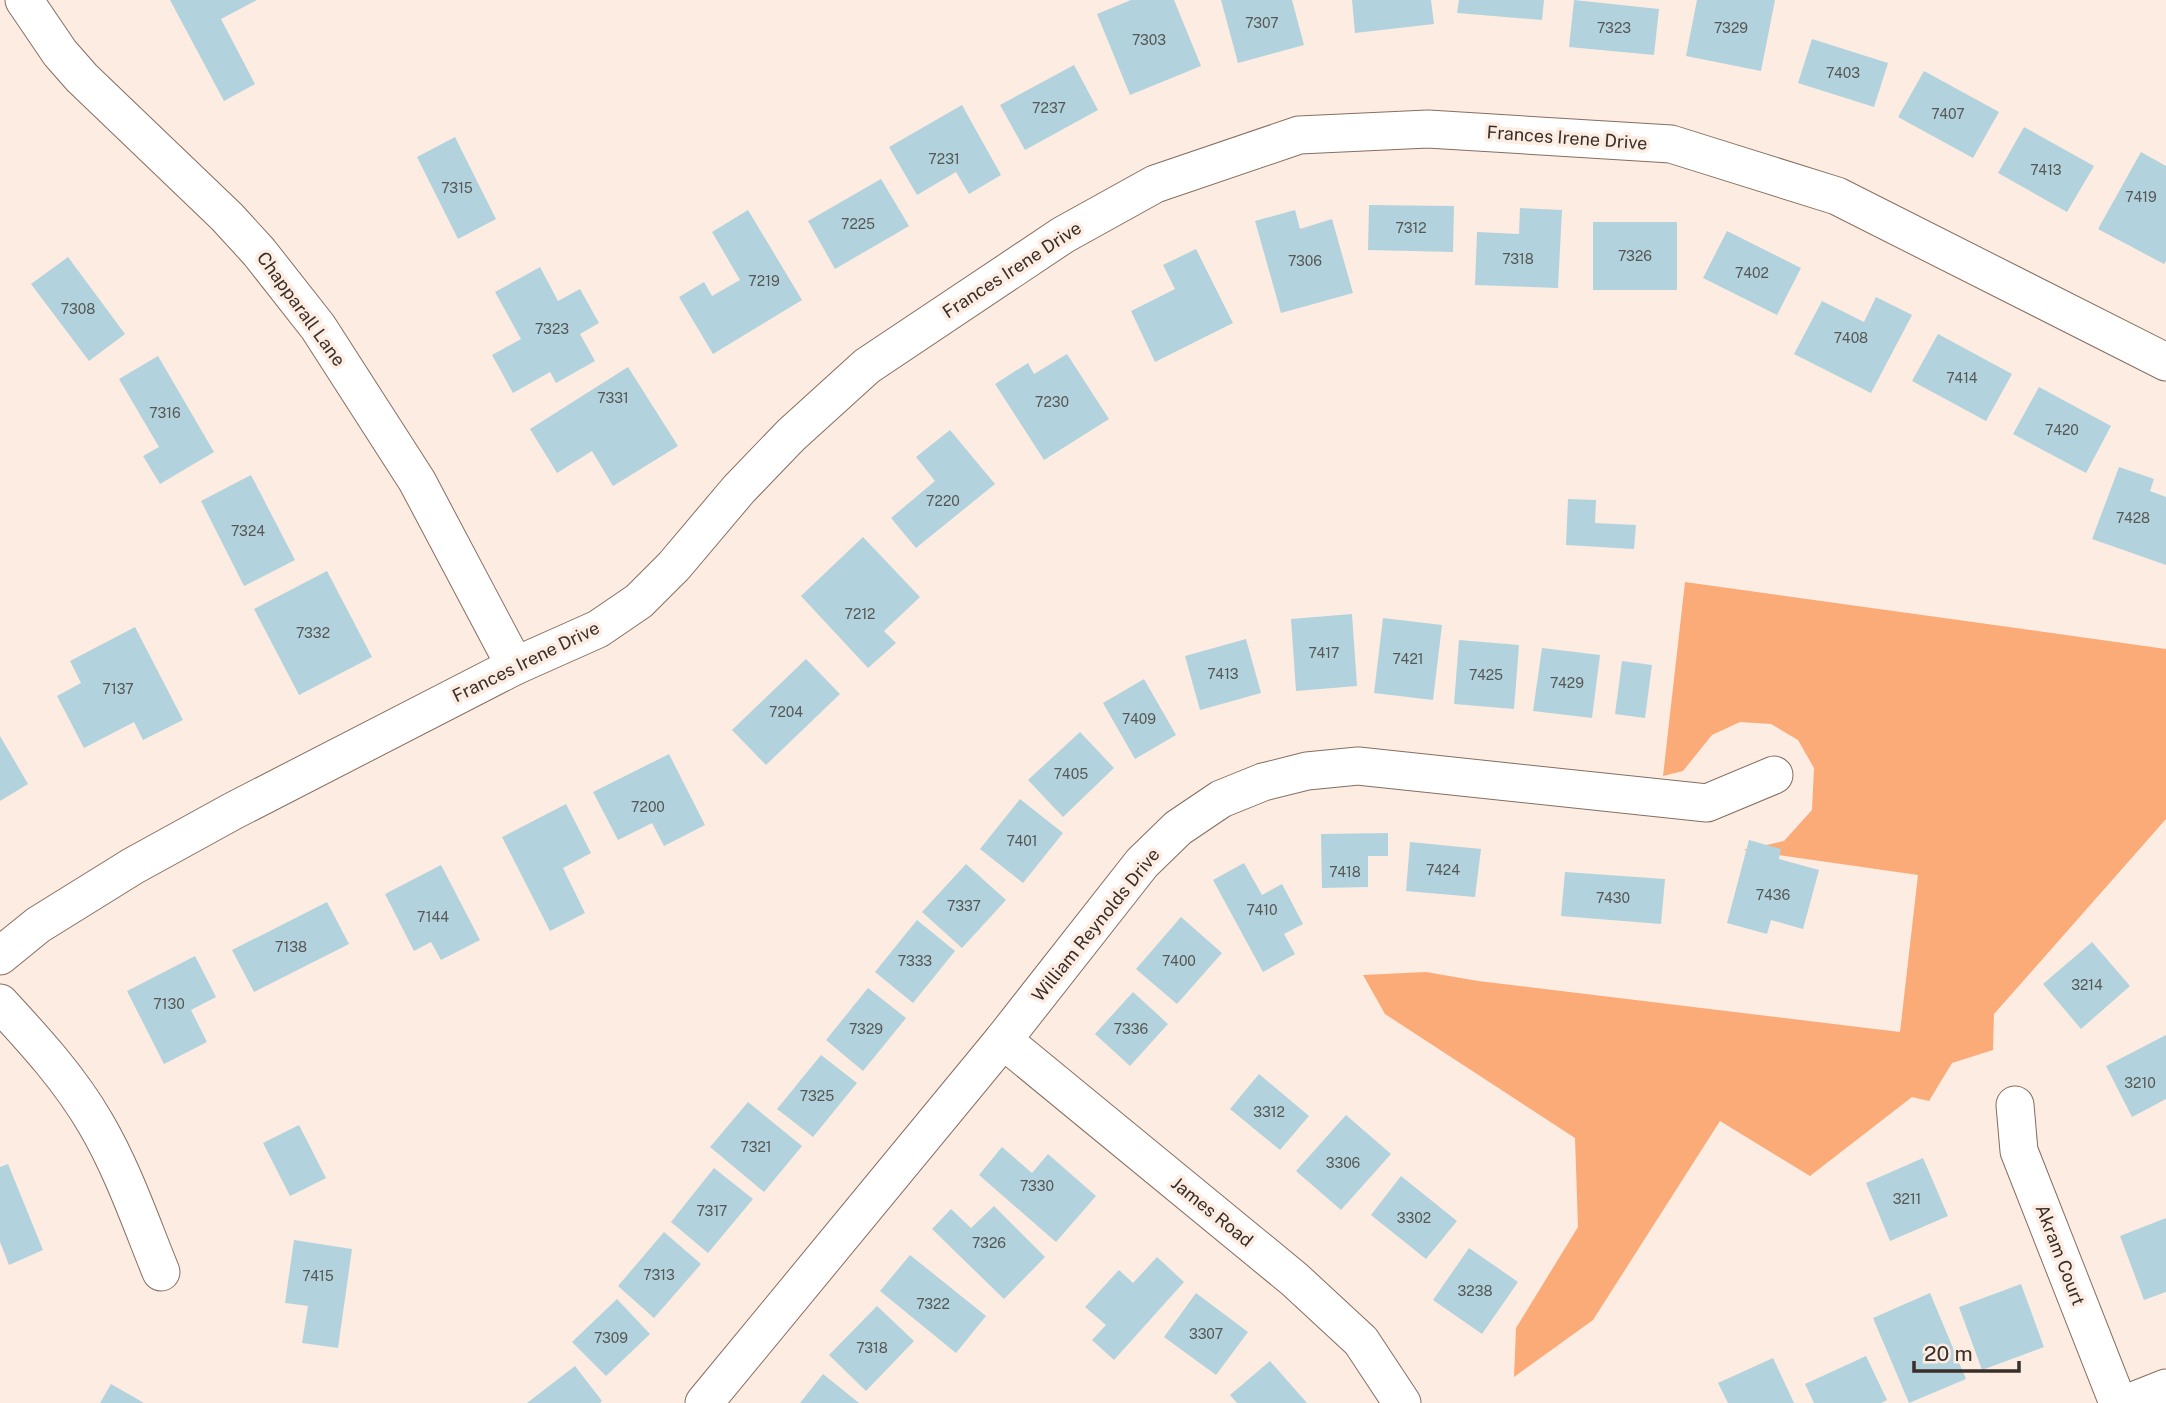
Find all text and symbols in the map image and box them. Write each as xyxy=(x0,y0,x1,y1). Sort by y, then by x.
house number: 7307 xyxy=(1245,15,1279,31)
house number: 7323 xyxy=(1597,20,1631,36)
house number: 7329 xyxy=(1714,20,1748,36)
house number: 7303 xyxy=(1132,32,1166,48)
house number: 7403 xyxy=(1826,65,1860,81)
house number: 7237 xyxy=(1032,100,1066,116)
house number: 7407 xyxy=(1931,106,1965,122)
street label: Frances Irene Drive xyxy=(1486,121,1648,154)
house number: 7231 xyxy=(928,151,960,167)
house number: 7413 xyxy=(2030,162,2062,178)
house number: 7315 xyxy=(441,180,473,196)
house number: 7419 xyxy=(2125,189,2157,205)
house number: 7225 xyxy=(841,216,875,232)
street label: Frances Irene Drive xyxy=(938,217,1085,322)
house number: 7312 xyxy=(1396,220,1427,236)
street label: Chapparall Lane xyxy=(253,247,350,370)
house number: 7326 xyxy=(1618,248,1652,264)
house number: 7318 xyxy=(1502,251,1534,267)
house number: 7306 xyxy=(1288,253,1322,269)
house number: 7402 xyxy=(1735,265,1769,281)
house number: 7219 xyxy=(748,273,780,289)
house number: 7308 xyxy=(61,301,95,317)
house number: 7323 xyxy=(535,321,569,337)
house number: 7408 xyxy=(1834,330,1868,346)
house number: 7414 xyxy=(1946,370,1978,386)
house number: 7331 xyxy=(597,390,629,406)
house number: 7230 xyxy=(1035,394,1069,410)
house number: 7316 xyxy=(149,405,181,421)
house number: 7420 xyxy=(2045,422,2079,438)
house number: 7220 xyxy=(926,493,960,509)
house number: 7428 xyxy=(2116,510,2150,526)
house number: 7324 xyxy=(231,523,265,539)
house number: 7212 xyxy=(845,606,875,622)
street label: Frances Irene Drive xyxy=(449,617,603,706)
house number: 7332 xyxy=(296,625,330,641)
house number: 7417 xyxy=(1309,645,1339,661)
house number: 7421 xyxy=(1393,651,1423,667)
house number: 7413 xyxy=(1207,666,1239,682)
house number: 7425 xyxy=(1469,667,1503,683)
house number: 7429 xyxy=(1550,675,1584,691)
house number: 7137 xyxy=(102,681,134,697)
house number: 7204 xyxy=(769,704,803,720)
house number: 7409 xyxy=(1122,711,1156,727)
house number: 7405 xyxy=(1054,766,1088,782)
house number: 7200 xyxy=(631,799,665,815)
house number: 7401 xyxy=(1006,833,1038,849)
street label: William Reynolds Drive xyxy=(1027,844,1164,1006)
house number: 7424 xyxy=(1426,862,1460,878)
house number: 7418 xyxy=(1329,864,1361,880)
house number: 7436 xyxy=(1756,887,1790,903)
house number: 7430 xyxy=(1596,890,1630,906)
house number: 7337 xyxy=(947,898,981,914)
house number: 7410 xyxy=(1246,902,1278,918)
house number: 7144 xyxy=(417,909,449,925)
house number: 7138 xyxy=(275,939,307,955)
house number: 7333 xyxy=(898,953,932,969)
house number: 7400 xyxy=(1162,953,1196,969)
house number: 3214 xyxy=(2071,977,2103,993)
house number: 7130 xyxy=(153,996,185,1012)
house number: 7329 xyxy=(849,1021,883,1037)
house number: 7336 xyxy=(1114,1021,1148,1037)
house number: 3210 xyxy=(2124,1075,2156,1091)
house number: 7325 xyxy=(800,1088,834,1104)
house number: 3312 xyxy=(1253,1104,1285,1120)
house number: 7321 xyxy=(741,1139,772,1155)
house number: 3306 xyxy=(1326,1155,1361,1171)
street label: James Road xyxy=(1167,1172,1257,1251)
house number: 7330 xyxy=(1020,1178,1054,1194)
house number: 3211 xyxy=(1893,1191,1921,1207)
street label: Akram Court xyxy=(2032,1201,2089,1308)
house number: 7317 xyxy=(696,1203,728,1219)
house number: 3302 xyxy=(1397,1210,1431,1226)
house number: 7326 xyxy=(972,1235,1006,1251)
house number: 7313 xyxy=(643,1267,675,1283)
house number: 7415 xyxy=(302,1268,334,1284)
house number: 3238 xyxy=(1458,1283,1492,1299)
house number: 7322 xyxy=(916,1296,950,1312)
house number: 3307 xyxy=(1189,1326,1223,1342)
house number: 7309 xyxy=(594,1330,628,1346)
scale bar xyxy=(1914,1330,2019,1374)
house number: 7318 xyxy=(856,1340,888,1356)
text: 20 m xyxy=(1924,1341,1973,1366)

